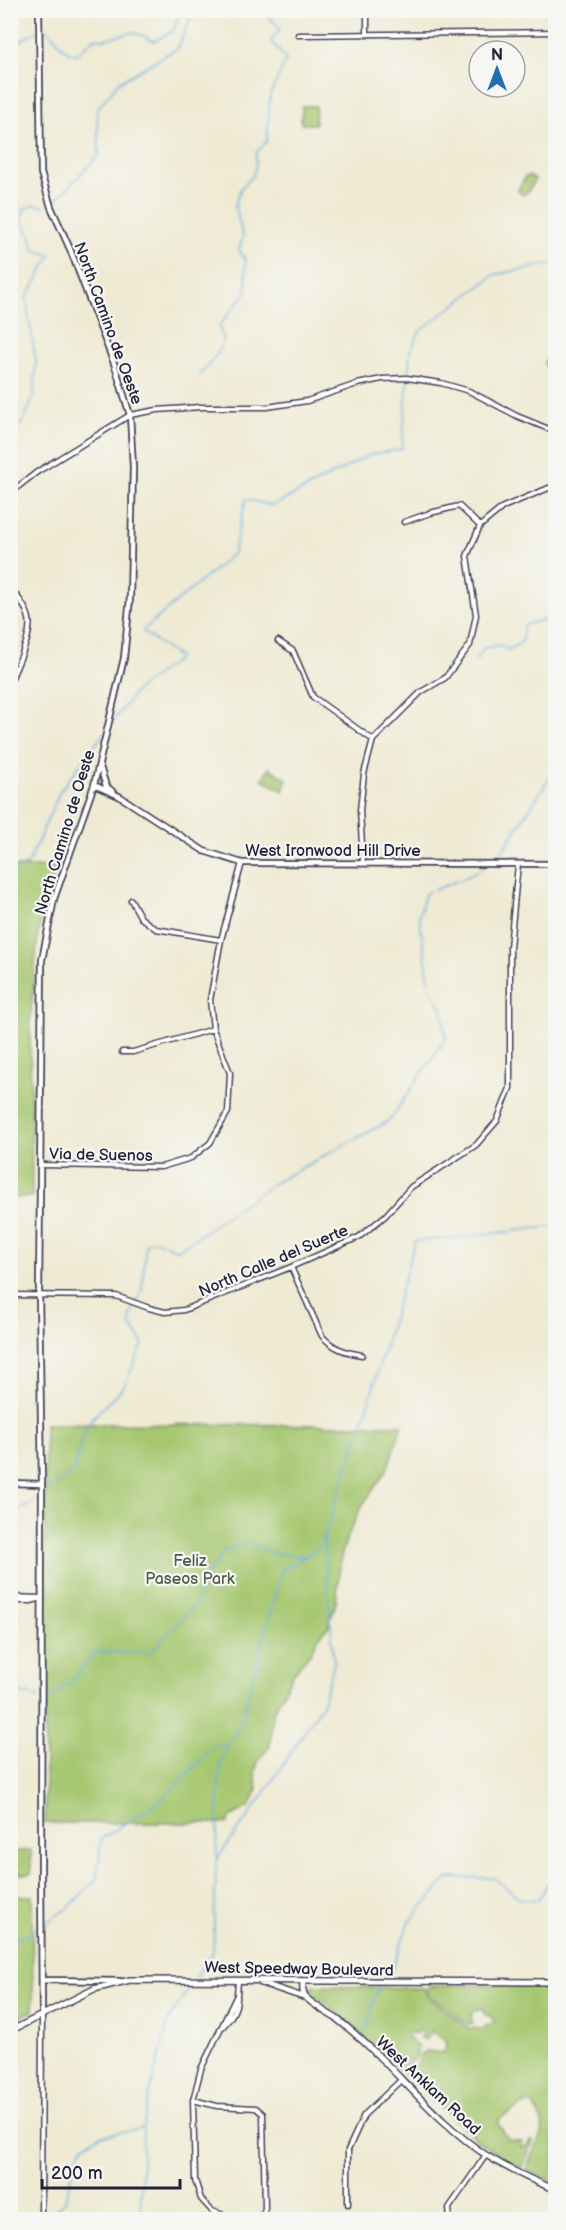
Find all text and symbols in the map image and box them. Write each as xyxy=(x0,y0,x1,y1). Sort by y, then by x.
north arrow xyxy=(467,39,527,99)
text: N xyxy=(491,46,503,65)
street label: North Camino de Oeste xyxy=(69,240,146,408)
street label: North Camino de Oeste xyxy=(31,747,100,917)
street label: West Ironwood Hill Drive xyxy=(245,842,421,861)
street label: Via de Suenos xyxy=(49,1145,153,1166)
street label: North Calle del Suerte xyxy=(196,1221,352,1302)
park label: Feliz Paseos Park xyxy=(145,1552,235,1589)
street label: West Speedway Boulevard xyxy=(204,1958,394,1981)
street label: West Anklam Road xyxy=(372,2033,484,2139)
scale bar xyxy=(42,2152,180,2190)
text: 200 m xyxy=(51,2163,103,2184)

